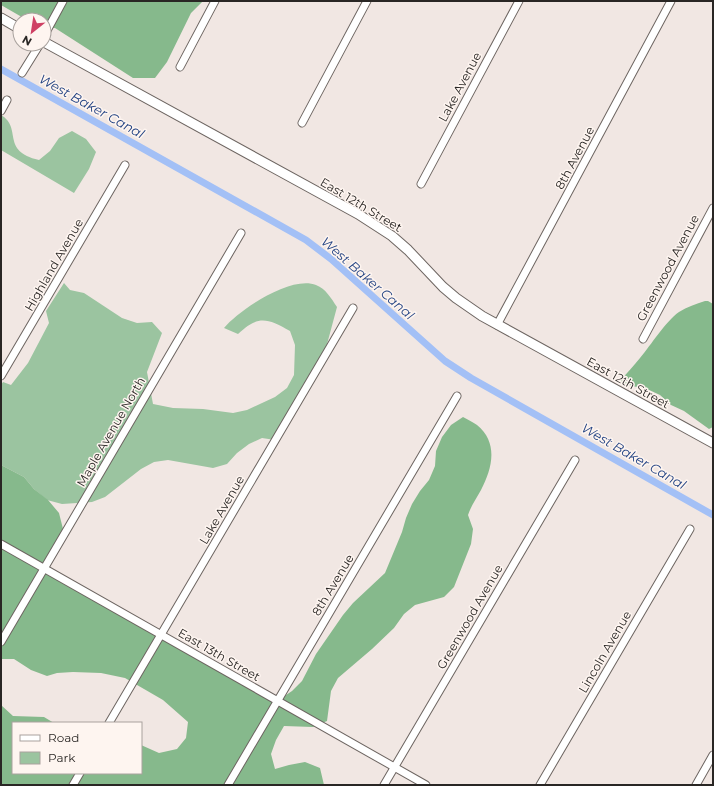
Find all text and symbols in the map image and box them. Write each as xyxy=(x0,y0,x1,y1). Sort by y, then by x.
north arrow xyxy=(12,12,52,52)
text: N xyxy=(20,32,34,49)
street label: Lake Avenue xyxy=(435,49,484,124)
water label: West Baker Canal xyxy=(37,70,148,142)
street label: 8th Avenue xyxy=(552,124,597,192)
street label: East 12th Street xyxy=(318,174,405,235)
street label: Greenwood Avenue xyxy=(633,212,702,324)
street label: Highland Avenue xyxy=(21,216,86,314)
water label: West Baker Canal xyxy=(318,233,418,323)
street label: East 12th Street xyxy=(584,354,672,412)
street label: Maple Avenue North xyxy=(73,374,148,489)
water label: West Baker Canal xyxy=(579,420,689,493)
street label: Lake Avenue xyxy=(196,473,247,547)
street label: 8th Avenue xyxy=(308,551,357,618)
street label: Greenwood Avenue xyxy=(433,562,506,672)
street label: Lincoln Avenue xyxy=(575,608,634,695)
street label: East 13th Street xyxy=(175,625,263,684)
legend xyxy=(12,722,142,774)
text: Road xyxy=(48,730,79,745)
text: Park xyxy=(48,750,76,765)

